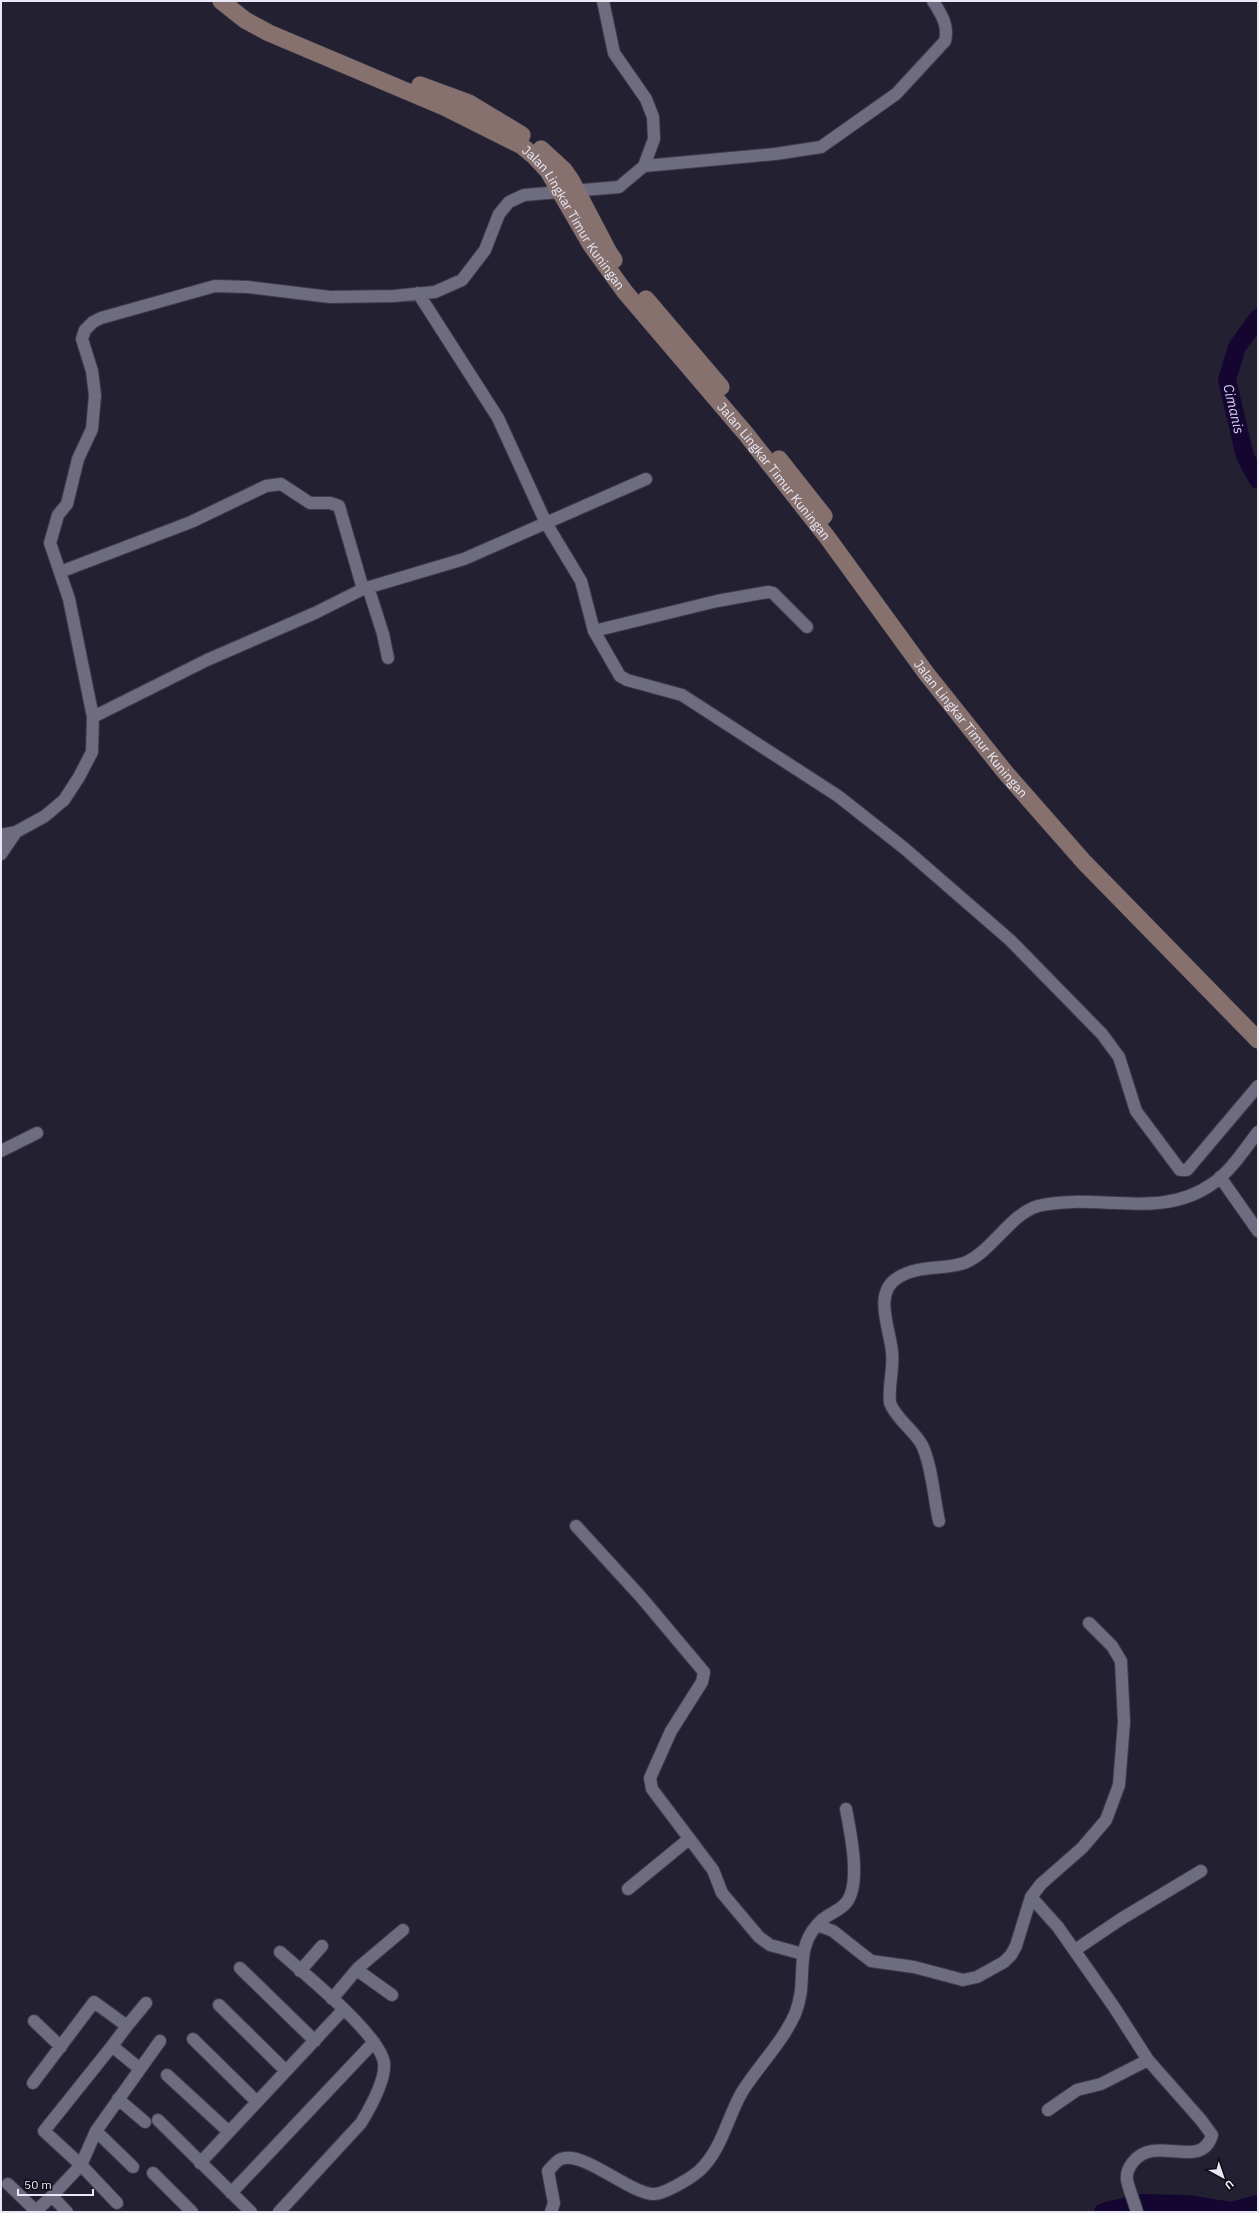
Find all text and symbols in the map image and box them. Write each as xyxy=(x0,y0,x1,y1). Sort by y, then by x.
street label: Jalan Lingkar Timur Kuningan xyxy=(519,141,629,293)
water label: Cimanis xyxy=(1219,382,1249,436)
street label: Jalan Lingkar Timur Kuningan xyxy=(714,398,835,544)
street label: Jalan Lingkar Timur Kuningan xyxy=(910,656,1032,801)
north arrow xyxy=(1203,2157,1243,2197)
scale bar xyxy=(18,2171,93,2197)
text: 50 m xyxy=(24,2177,52,2192)
text: U xyxy=(1222,2177,1237,2192)

